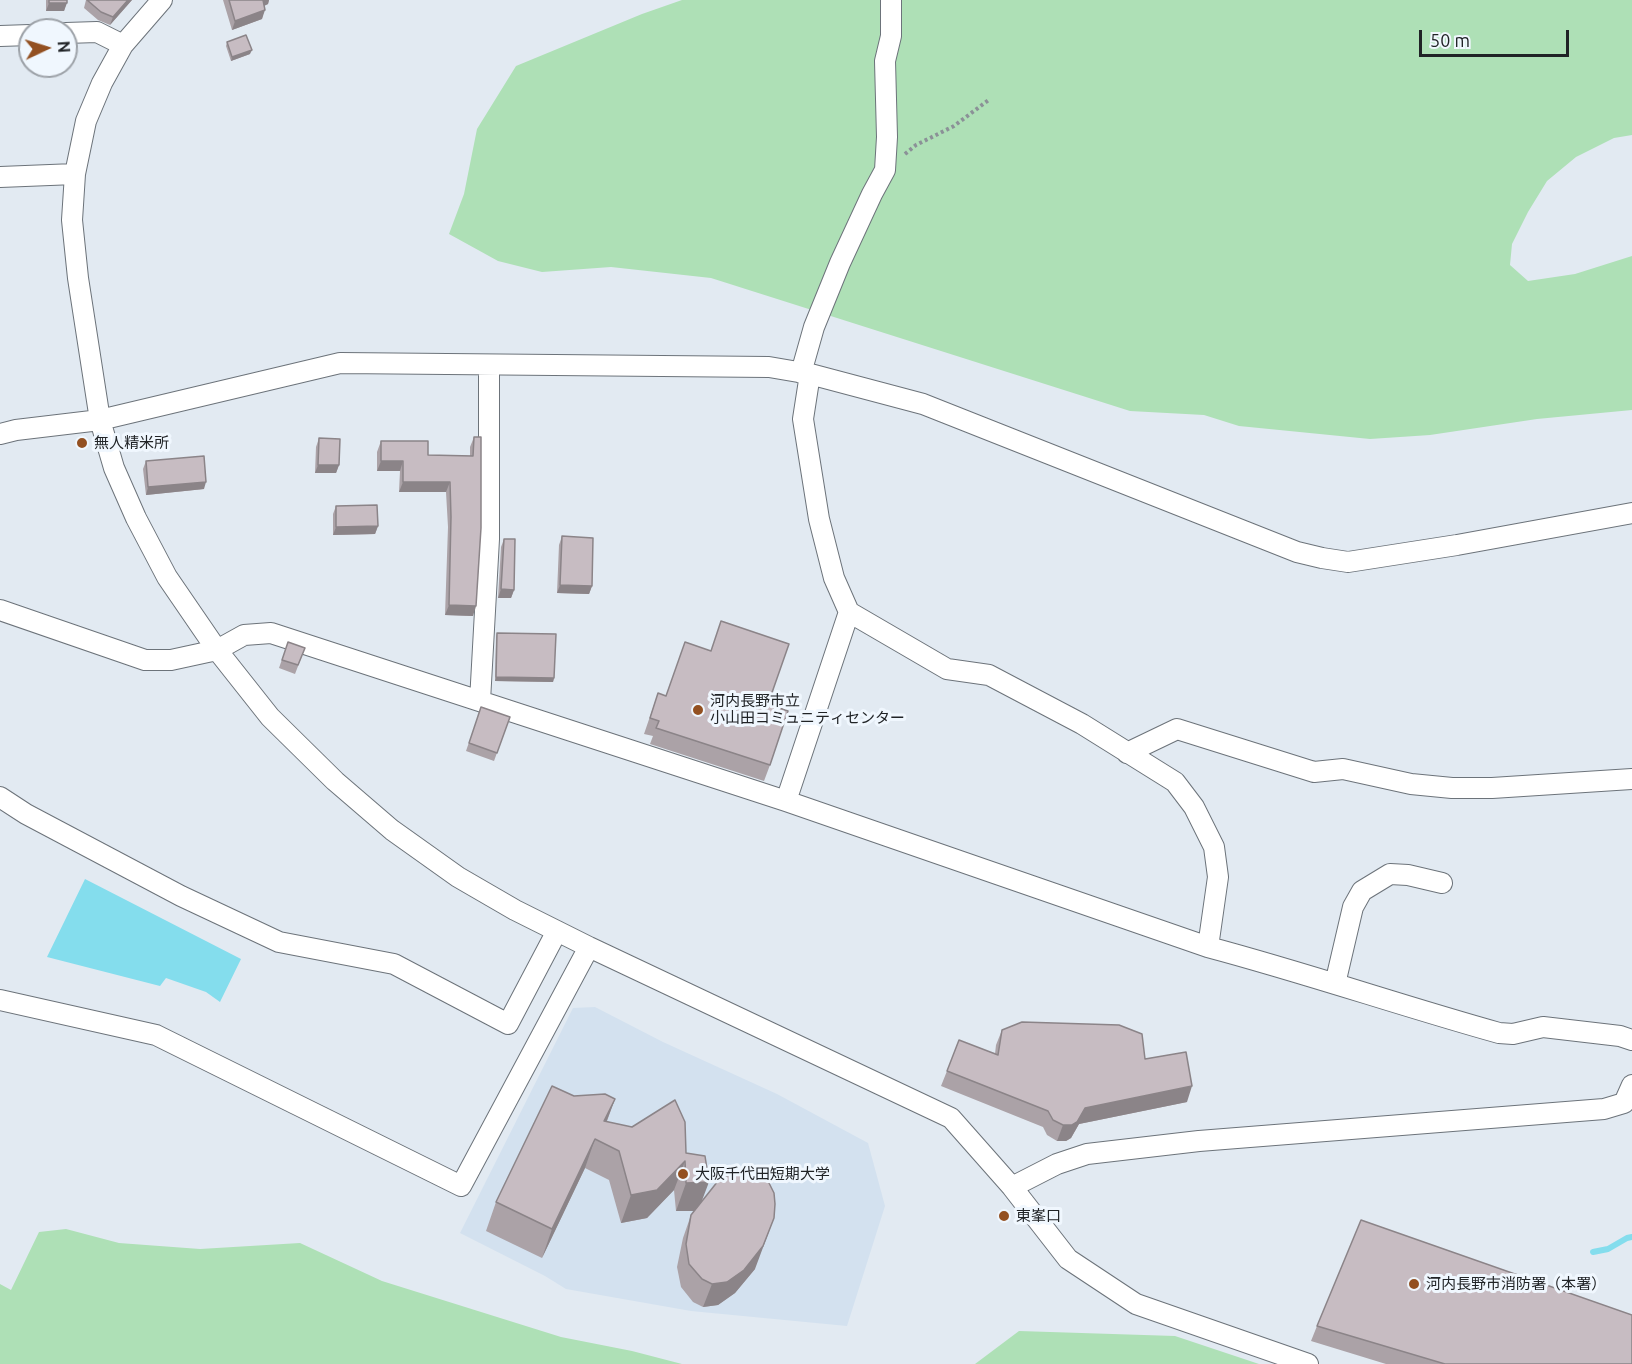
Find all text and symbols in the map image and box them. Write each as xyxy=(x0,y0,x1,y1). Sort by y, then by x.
north arrow xyxy=(18,18,78,78)
scale bar xyxy=(1422,18,1572,56)
text: 50 m xyxy=(1430,30,1470,50)
text: N xyxy=(55,40,73,53)
place label: 無人精米所 xyxy=(94,434,169,452)
marker: 無人精米所 xyxy=(75,436,89,450)
place label: 河内長野市立 小山田コミュニティセンター xyxy=(710,692,905,727)
marker: 河内長野市立 小山田コミュニティセンター xyxy=(691,703,705,717)
place label: 大阪千代田短期大学 xyxy=(695,1165,830,1183)
marker: 大阪千代田短期大学 xyxy=(676,1167,690,1181)
place label: 東峯口 xyxy=(1016,1207,1061,1225)
marker: 東峯口 xyxy=(997,1209,1011,1223)
place label: 河内長野市消防署（本署） xyxy=(1426,1275,1606,1293)
marker: 河内長野市消防署（本署） xyxy=(1407,1277,1421,1291)

